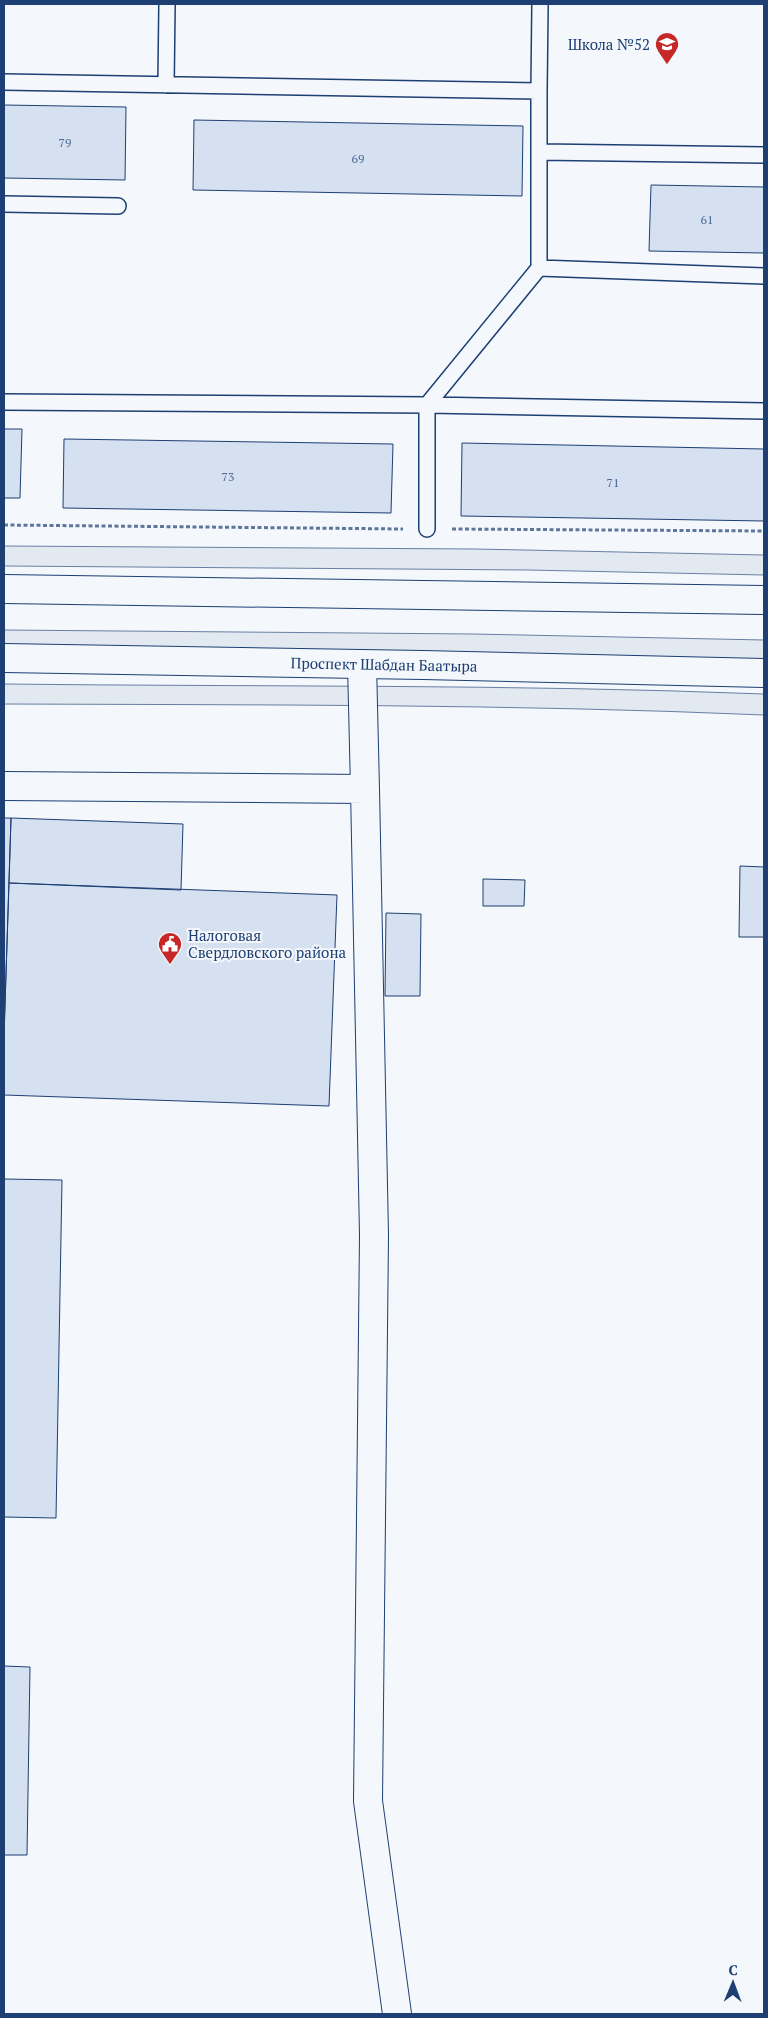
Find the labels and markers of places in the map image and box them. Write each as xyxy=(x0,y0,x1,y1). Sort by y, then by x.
school or university icon: Школа №52 xyxy=(654,31,680,65)
place label: Школа №52 xyxy=(568,34,650,54)
place label: Налоговая Свердловского района xyxy=(188,925,347,962)
public building icon: Налоговая Свердловского района xyxy=(157,931,183,965)

